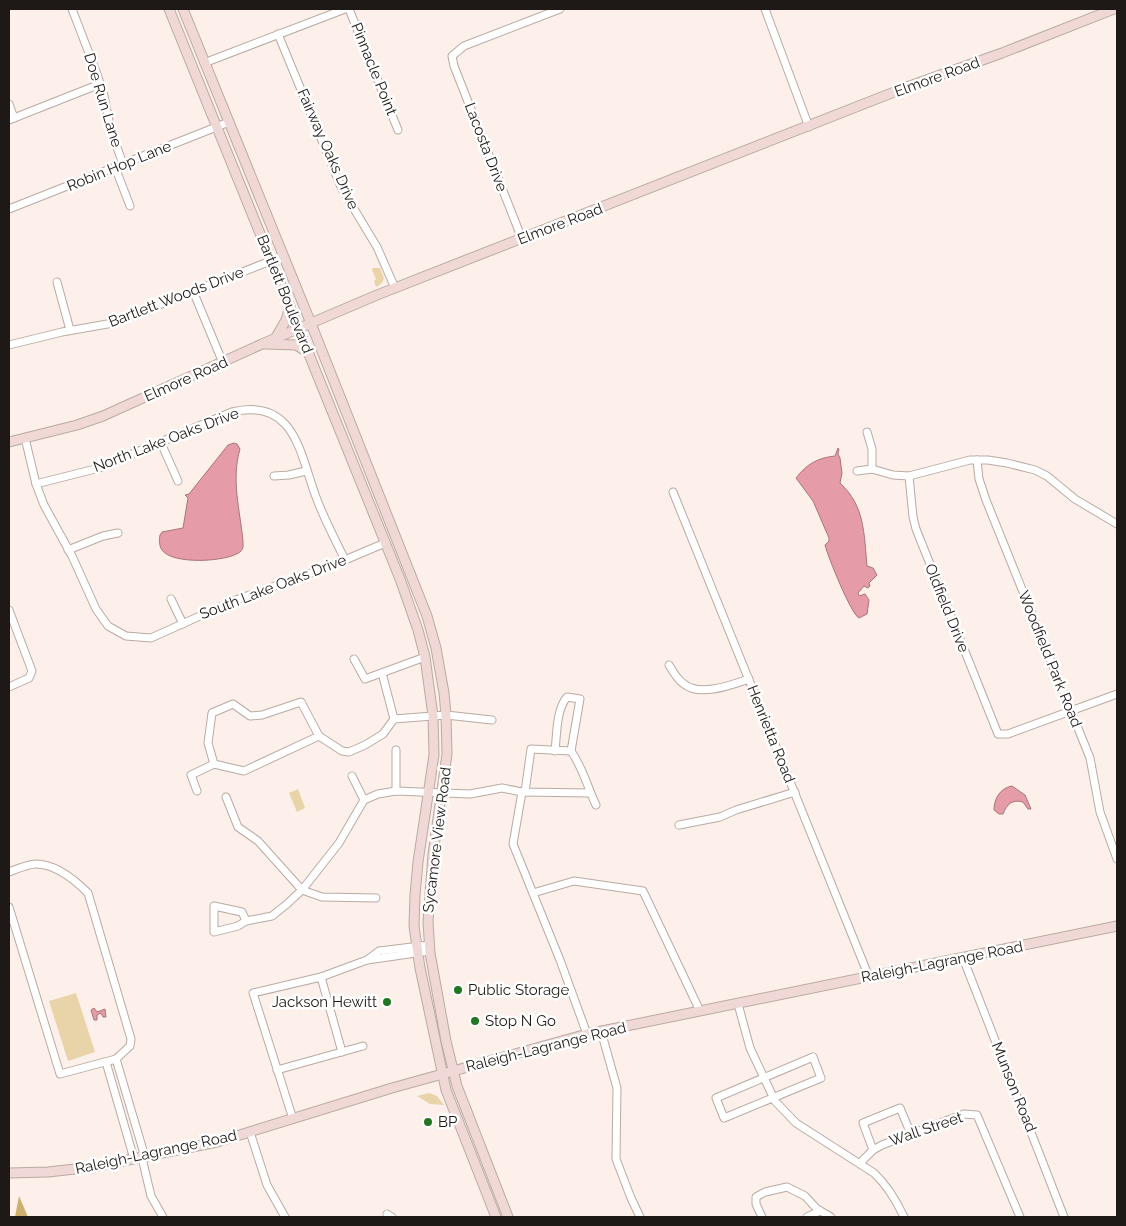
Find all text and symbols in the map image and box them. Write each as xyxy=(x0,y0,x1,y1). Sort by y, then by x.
street label: Pinnacle Point xyxy=(347,20,401,118)
street label: Doe Run Lane xyxy=(80,51,126,150)
street label: Elmore Road xyxy=(892,53,982,101)
street label: Fairway Oaks Drive xyxy=(293,86,363,212)
street label: Lacosta Drive xyxy=(461,100,511,194)
street label: Robin Hop Lane xyxy=(64,137,174,195)
street label: Elmore Road xyxy=(515,200,605,248)
street label: Bartlett Boulevard xyxy=(253,232,317,356)
street label: Bartlett Woods Drive xyxy=(106,263,246,331)
street label: Elmore Road xyxy=(141,353,231,405)
street label: North Lake Oaks Drive xyxy=(91,404,242,476)
street label: South Lake Oaks Drive xyxy=(197,551,349,623)
street label: Oldfield Drive xyxy=(921,561,973,655)
street label: Woodfield Park Road xyxy=(1014,588,1086,730)
street label: Henrietta Road xyxy=(743,683,799,785)
street label: Sycamore View Road xyxy=(419,766,455,914)
street label: Raleigh-Lagrange Road xyxy=(859,937,1025,987)
place label: Public Storage xyxy=(468,981,569,999)
marker: Public Storage xyxy=(452,984,464,996)
place label: Jackson Hewitt xyxy=(272,993,377,1011)
marker: Jackson Hewitt xyxy=(381,996,393,1008)
place label: Stop N Go xyxy=(485,1012,556,1030)
marker: Stop N Go xyxy=(469,1015,481,1027)
street label: Raleigh-Lagrange Road xyxy=(464,1018,628,1076)
street label: Munson Road xyxy=(988,1039,1040,1135)
street label: Wall Street xyxy=(887,1108,965,1150)
place label: BP xyxy=(438,1113,457,1131)
marker: BP xyxy=(422,1116,434,1128)
street label: Raleigh-Lagrange Road xyxy=(74,1126,238,1178)

